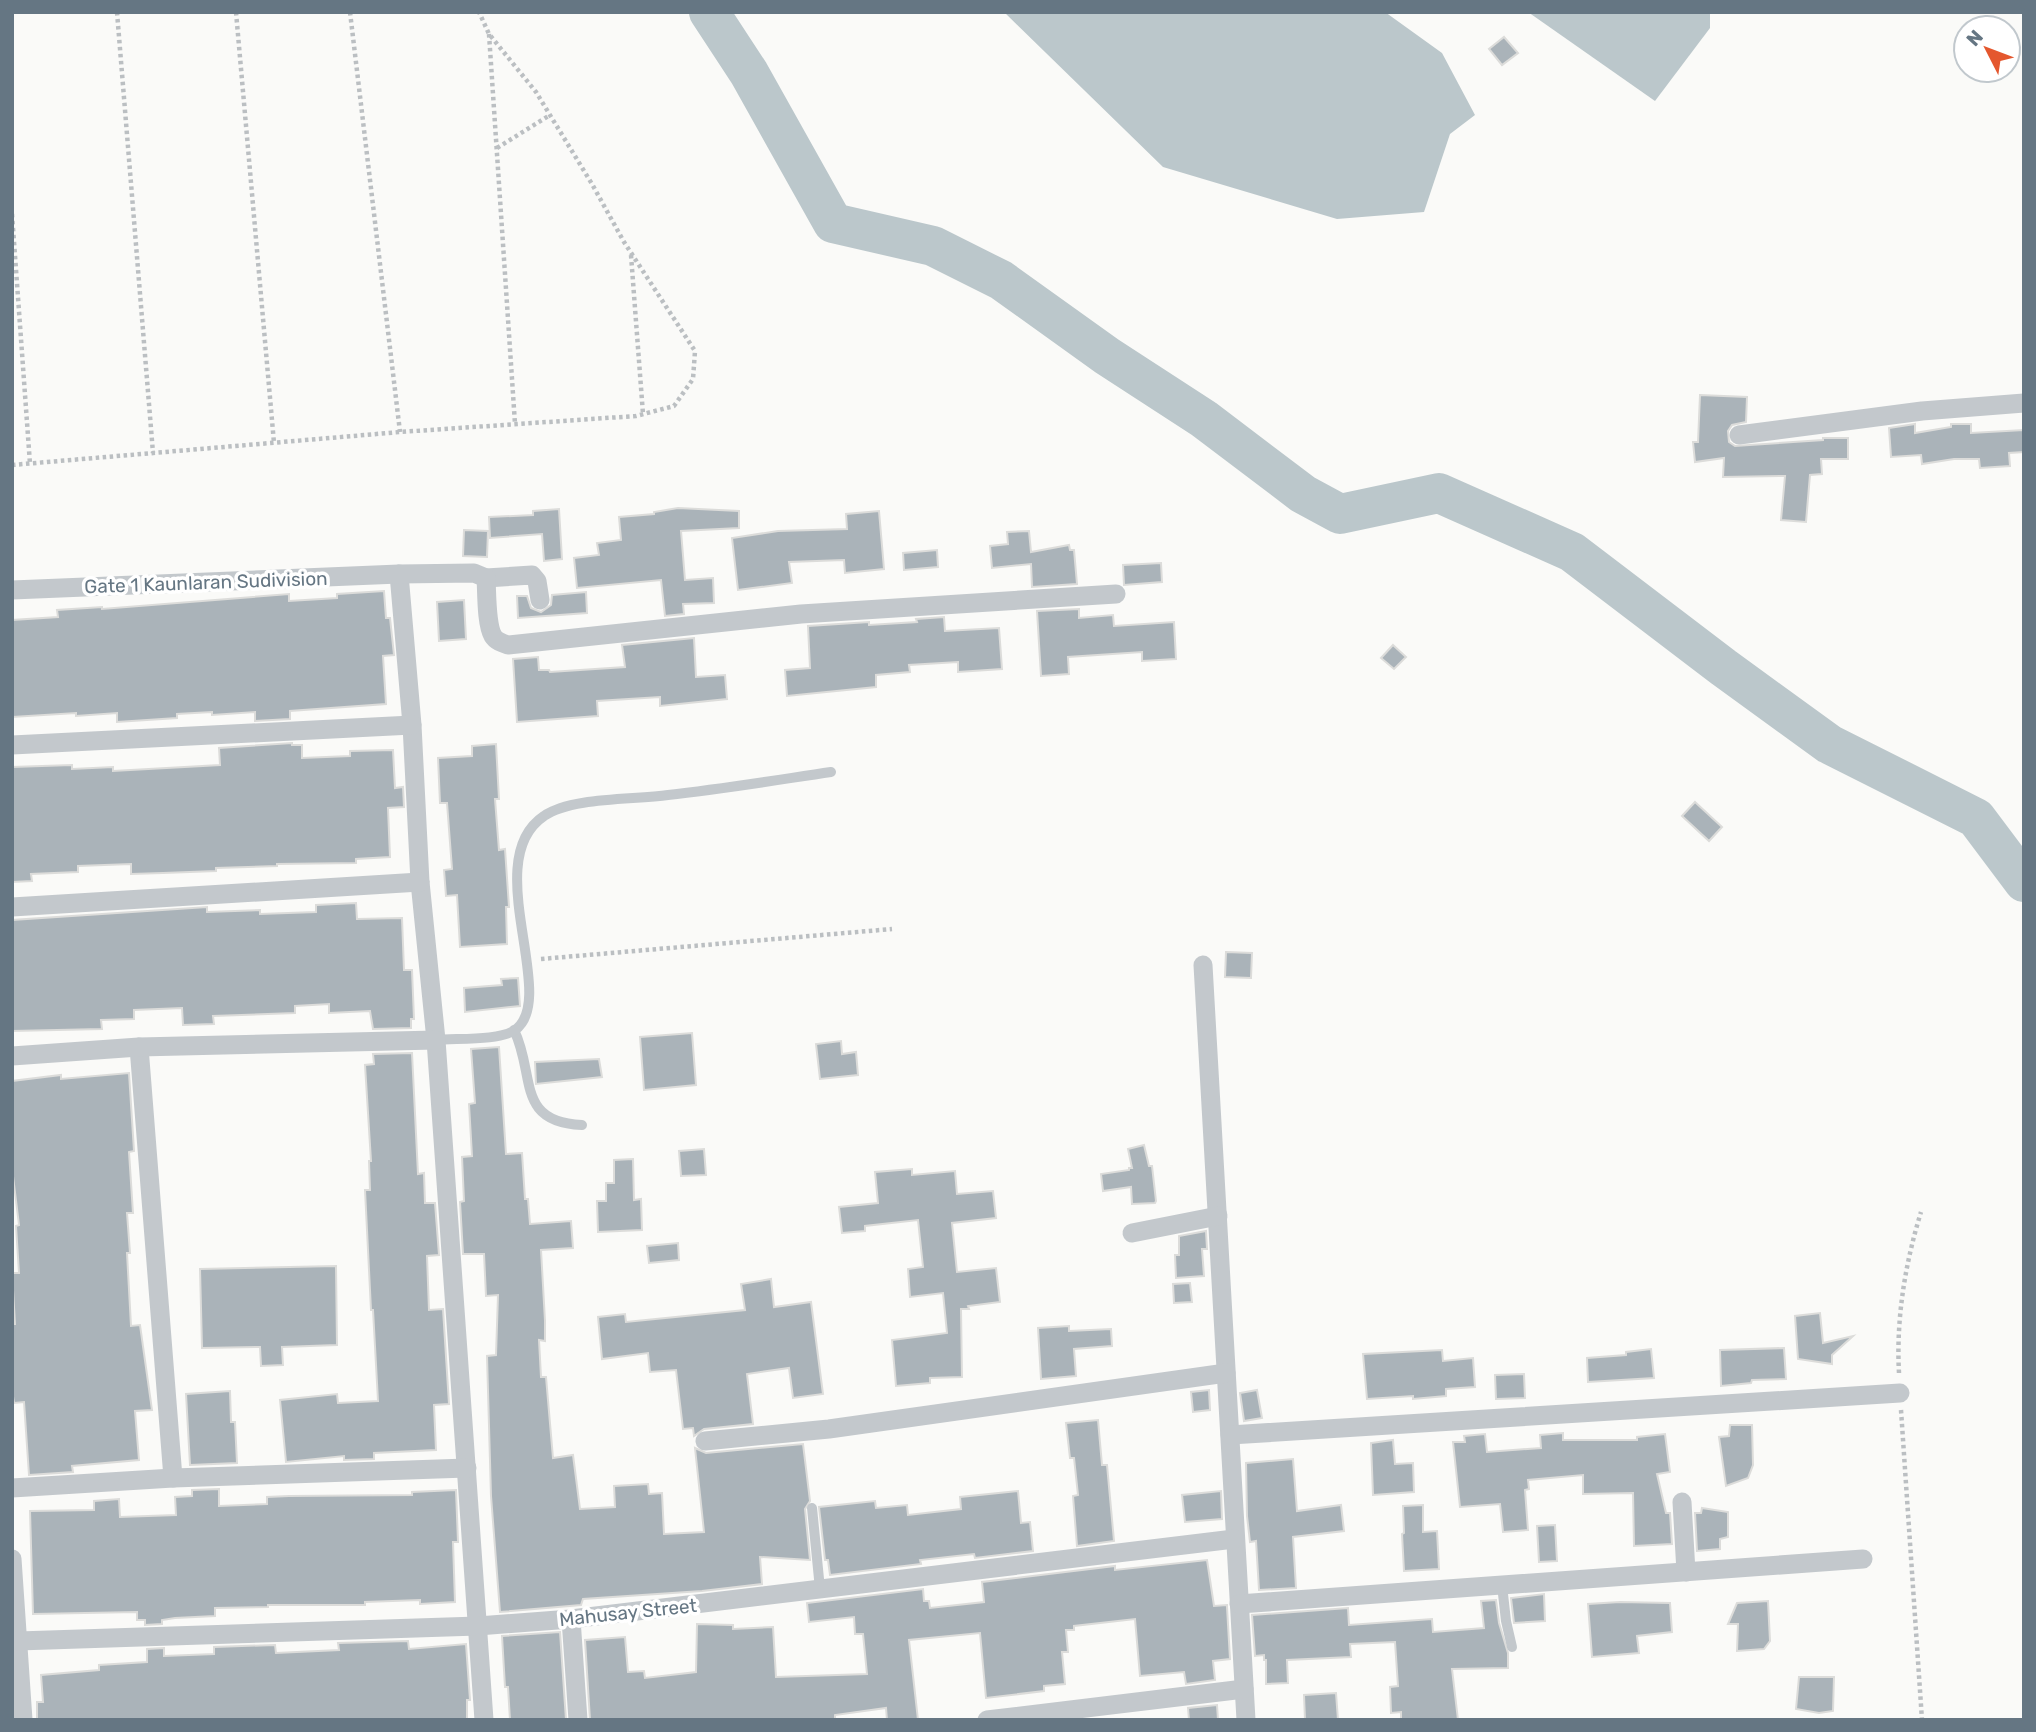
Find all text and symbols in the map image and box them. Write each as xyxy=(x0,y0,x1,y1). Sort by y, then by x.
north arrow xyxy=(1952,14,2022,84)
text: N xyxy=(1962,25,1988,51)
street label: Gate 1 Kaunlaran Sudivision xyxy=(84,567,328,598)
street label: Mahusay Street xyxy=(558,1594,698,1631)

